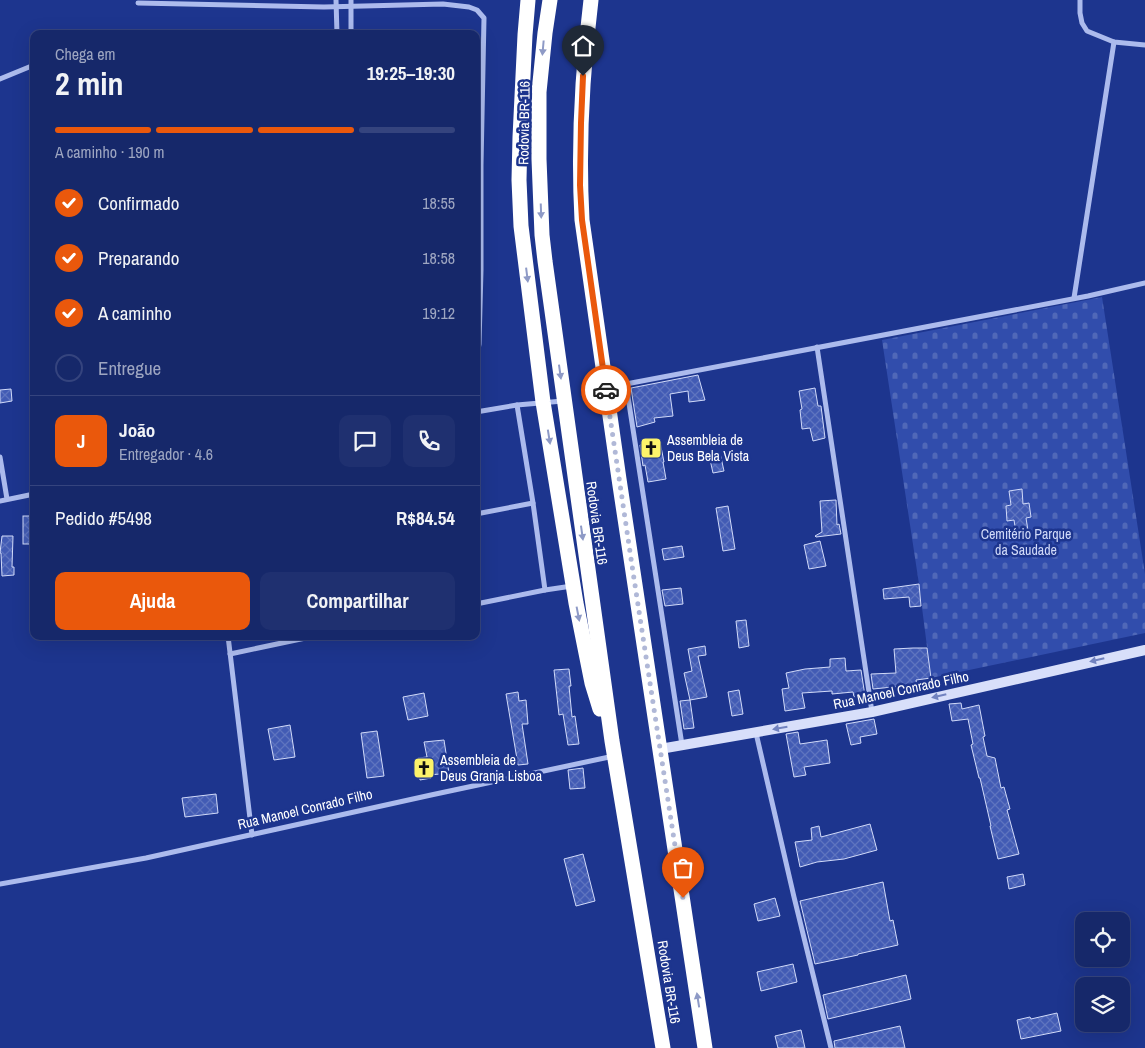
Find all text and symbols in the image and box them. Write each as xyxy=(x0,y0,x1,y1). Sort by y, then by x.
pin xyxy=(562,25,604,76)
icon: home xyxy=(569,32,597,60)
one-way arrow xyxy=(539,41,547,57)
text: Chega em xyxy=(55,43,116,65)
text: 19:25–19:30 xyxy=(367,60,455,86)
text: 2 min xyxy=(55,62,124,105)
street label: Rodovia BR-116 xyxy=(514,81,534,165)
text: A caminho · 190 m xyxy=(55,141,164,163)
icon: check xyxy=(55,189,83,217)
text: Confirmado xyxy=(98,190,179,216)
text: 18:55 xyxy=(422,192,455,214)
one-way arrow xyxy=(537,203,545,219)
icon: check xyxy=(55,244,83,272)
text: Preparando xyxy=(98,245,179,271)
text: 18:58 xyxy=(422,247,455,269)
one-way arrow xyxy=(523,268,531,284)
icon: check xyxy=(55,299,83,327)
text: A caminho xyxy=(98,300,172,326)
text: 19:12 xyxy=(422,302,455,324)
text: Entregue xyxy=(98,355,161,381)
one-way arrow xyxy=(556,364,564,380)
courier xyxy=(581,365,631,415)
icon: car xyxy=(592,376,620,404)
button: chat xyxy=(339,415,391,467)
button: phone xyxy=(403,415,455,467)
text: João xyxy=(119,417,155,443)
text: J xyxy=(77,428,85,454)
one-way arrow xyxy=(545,429,553,445)
place label: Assembleia de Deus Bela Vista xyxy=(666,431,750,465)
church icon: Assembleia de Deus Bela Vista xyxy=(639,436,663,460)
text: Entregador · 4.6 xyxy=(119,443,213,465)
street label: Rodovia BR-116 xyxy=(582,480,612,566)
text: Pedido #5498 xyxy=(55,505,152,531)
text: R$84.54 xyxy=(396,505,455,531)
one-way arrow xyxy=(578,525,586,541)
park label: Cemitério Parque da Saudade xyxy=(981,525,1071,559)
button: Ajuda xyxy=(55,572,250,630)
button: Compartilhar xyxy=(260,572,455,630)
one-way arrow xyxy=(575,607,583,623)
one-way arrow xyxy=(1089,657,1105,665)
street label: Rua Manoel Conrado Filho xyxy=(832,667,970,713)
one-way arrow xyxy=(931,692,946,700)
one-way arrow xyxy=(771,725,787,733)
place label: Assembleia de Deus Granja Lisboa xyxy=(439,751,543,785)
church icon: Assembleia de Deus Granja Lisboa xyxy=(412,756,436,780)
street label: Rua Manoel Conrado Filho xyxy=(236,785,374,833)
pin xyxy=(662,847,704,898)
icon: bag xyxy=(669,854,697,882)
map controls xyxy=(1075,912,1130,1032)
button: locate xyxy=(1075,912,1130,967)
street label: Rodovia BR-116 xyxy=(654,939,684,1025)
button: layers xyxy=(1075,977,1130,1032)
one-way arrow xyxy=(694,991,702,1007)

